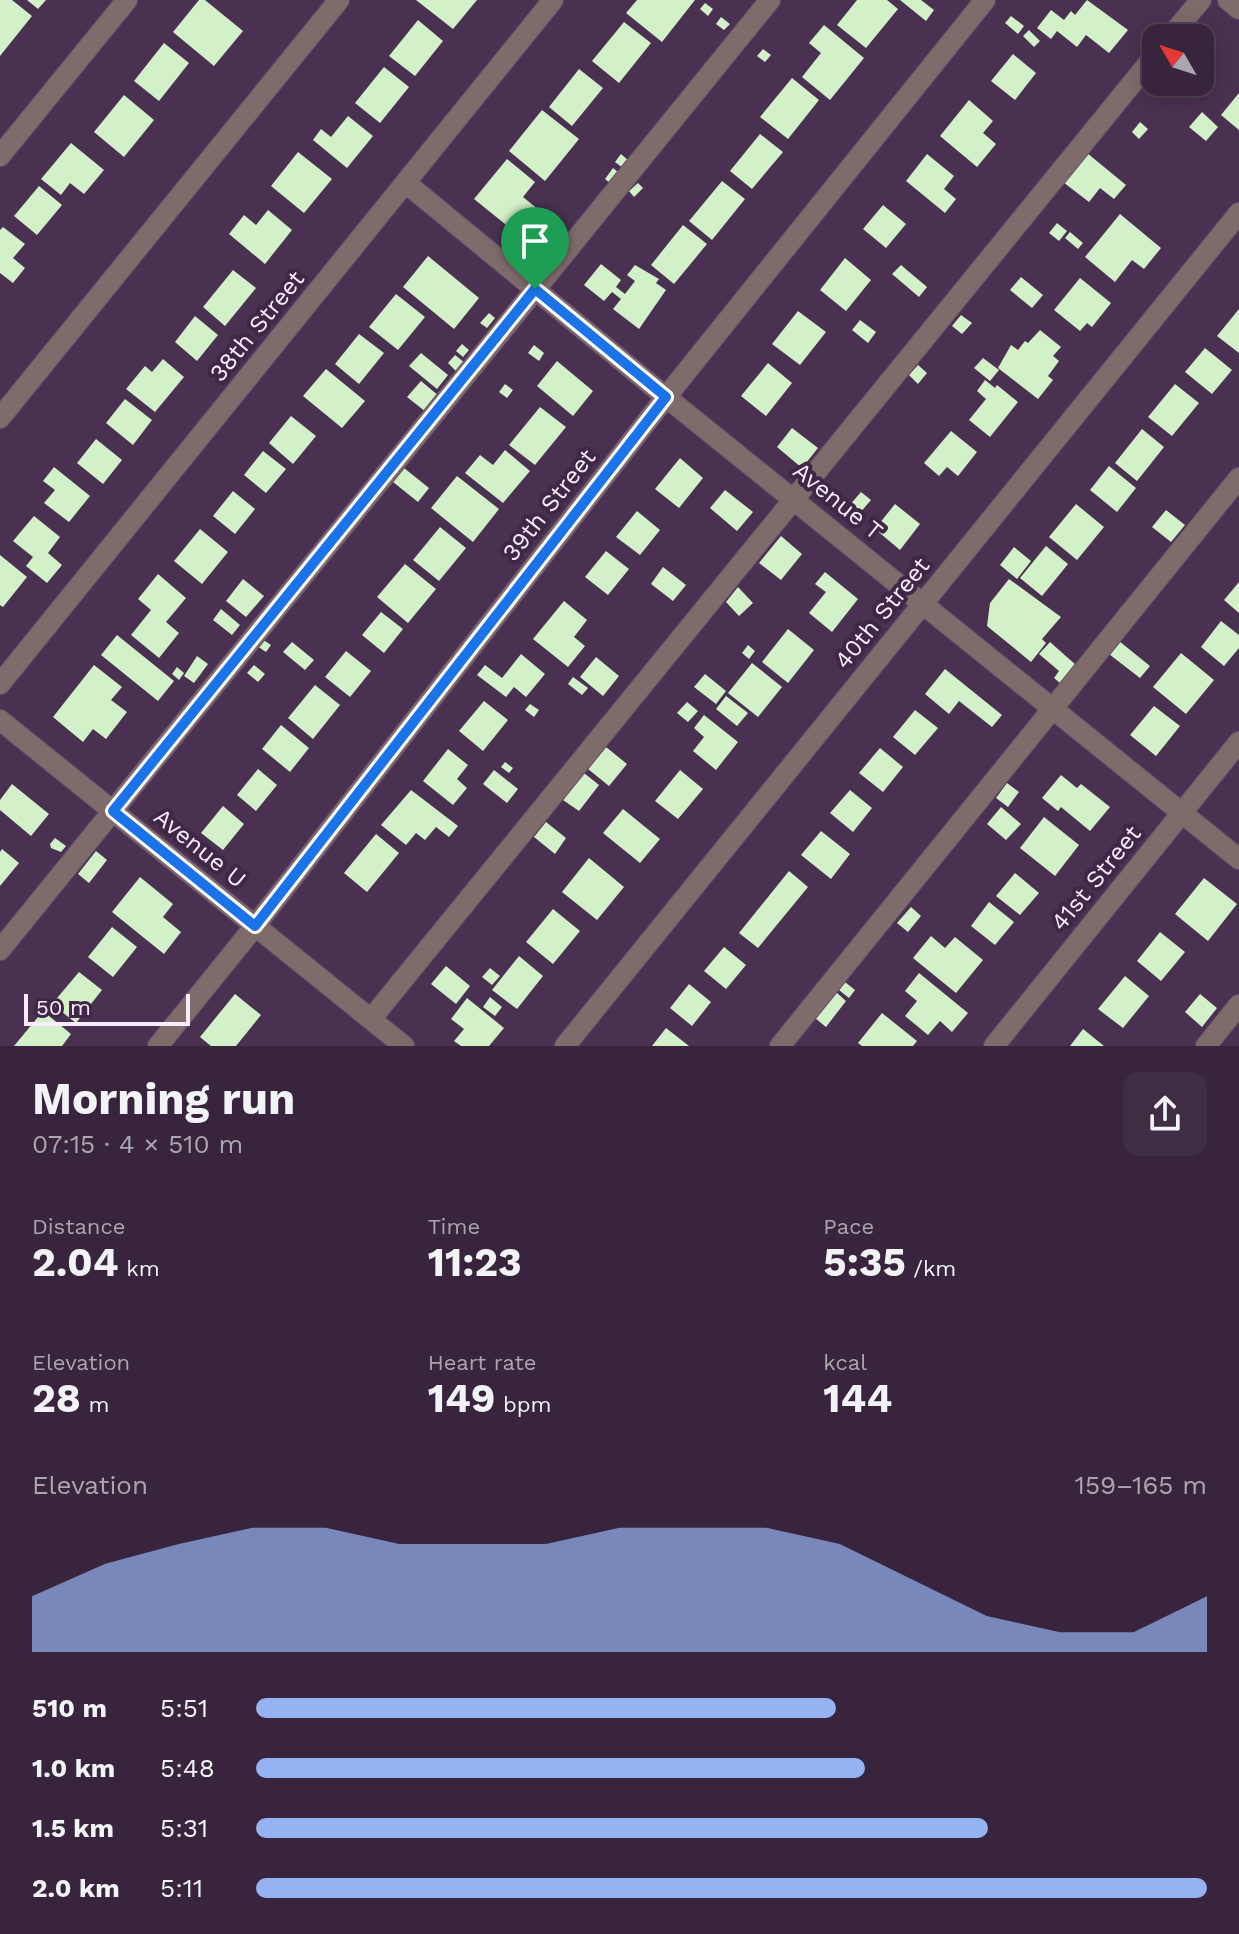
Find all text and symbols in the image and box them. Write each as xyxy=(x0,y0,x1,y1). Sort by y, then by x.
north arrow xyxy=(1142,24,1214,96)
map controls xyxy=(1142,24,1214,96)
pin xyxy=(501,207,569,289)
icon: arrive xyxy=(513,219,557,263)
street label: 38th Street xyxy=(204,265,310,387)
street label: 39th Street xyxy=(497,444,601,566)
street label: Avenue T xyxy=(788,456,888,546)
street label: 40th Street xyxy=(829,552,935,674)
street label: Avenue U xyxy=(148,802,252,894)
street label: 41st Street xyxy=(1045,820,1147,936)
scale bar xyxy=(24,990,190,1026)
text: 50 m xyxy=(36,995,91,1020)
button: share xyxy=(1123,1072,1207,1156)
text: Morning run xyxy=(32,1073,295,1125)
text: 07:15 · 4 × 510 m xyxy=(32,1129,243,1159)
text: Distance xyxy=(32,1214,126,1239)
text: Time xyxy=(428,1214,480,1239)
text: Pace xyxy=(823,1214,874,1239)
text: 2.04 xyxy=(32,1239,119,1286)
text: 11:23 xyxy=(428,1239,522,1286)
text: 5:35 xyxy=(823,1239,906,1286)
text: km xyxy=(119,1256,160,1281)
text: /km xyxy=(906,1256,956,1281)
text: Elevation xyxy=(32,1350,130,1375)
text: Heart rate xyxy=(428,1350,536,1375)
text: kcal xyxy=(823,1350,867,1375)
text: 28 xyxy=(32,1375,81,1422)
text: 149 xyxy=(428,1375,495,1422)
text: 144 xyxy=(823,1375,892,1422)
text: m xyxy=(81,1392,109,1417)
text: bpm xyxy=(495,1392,551,1417)
text: Elevation xyxy=(32,1470,148,1500)
text: 159–165 m xyxy=(1075,1470,1207,1500)
text: 510 m xyxy=(32,1693,107,1723)
text: 5:51 xyxy=(160,1693,208,1723)
text: 1.0 km xyxy=(32,1753,115,1783)
text: 5:48 xyxy=(160,1753,215,1783)
text: 1.5 km xyxy=(32,1813,114,1843)
text: 5:31 xyxy=(160,1813,208,1843)
text: 2.0 km xyxy=(32,1873,120,1903)
text: 5:11 xyxy=(160,1873,203,1903)

